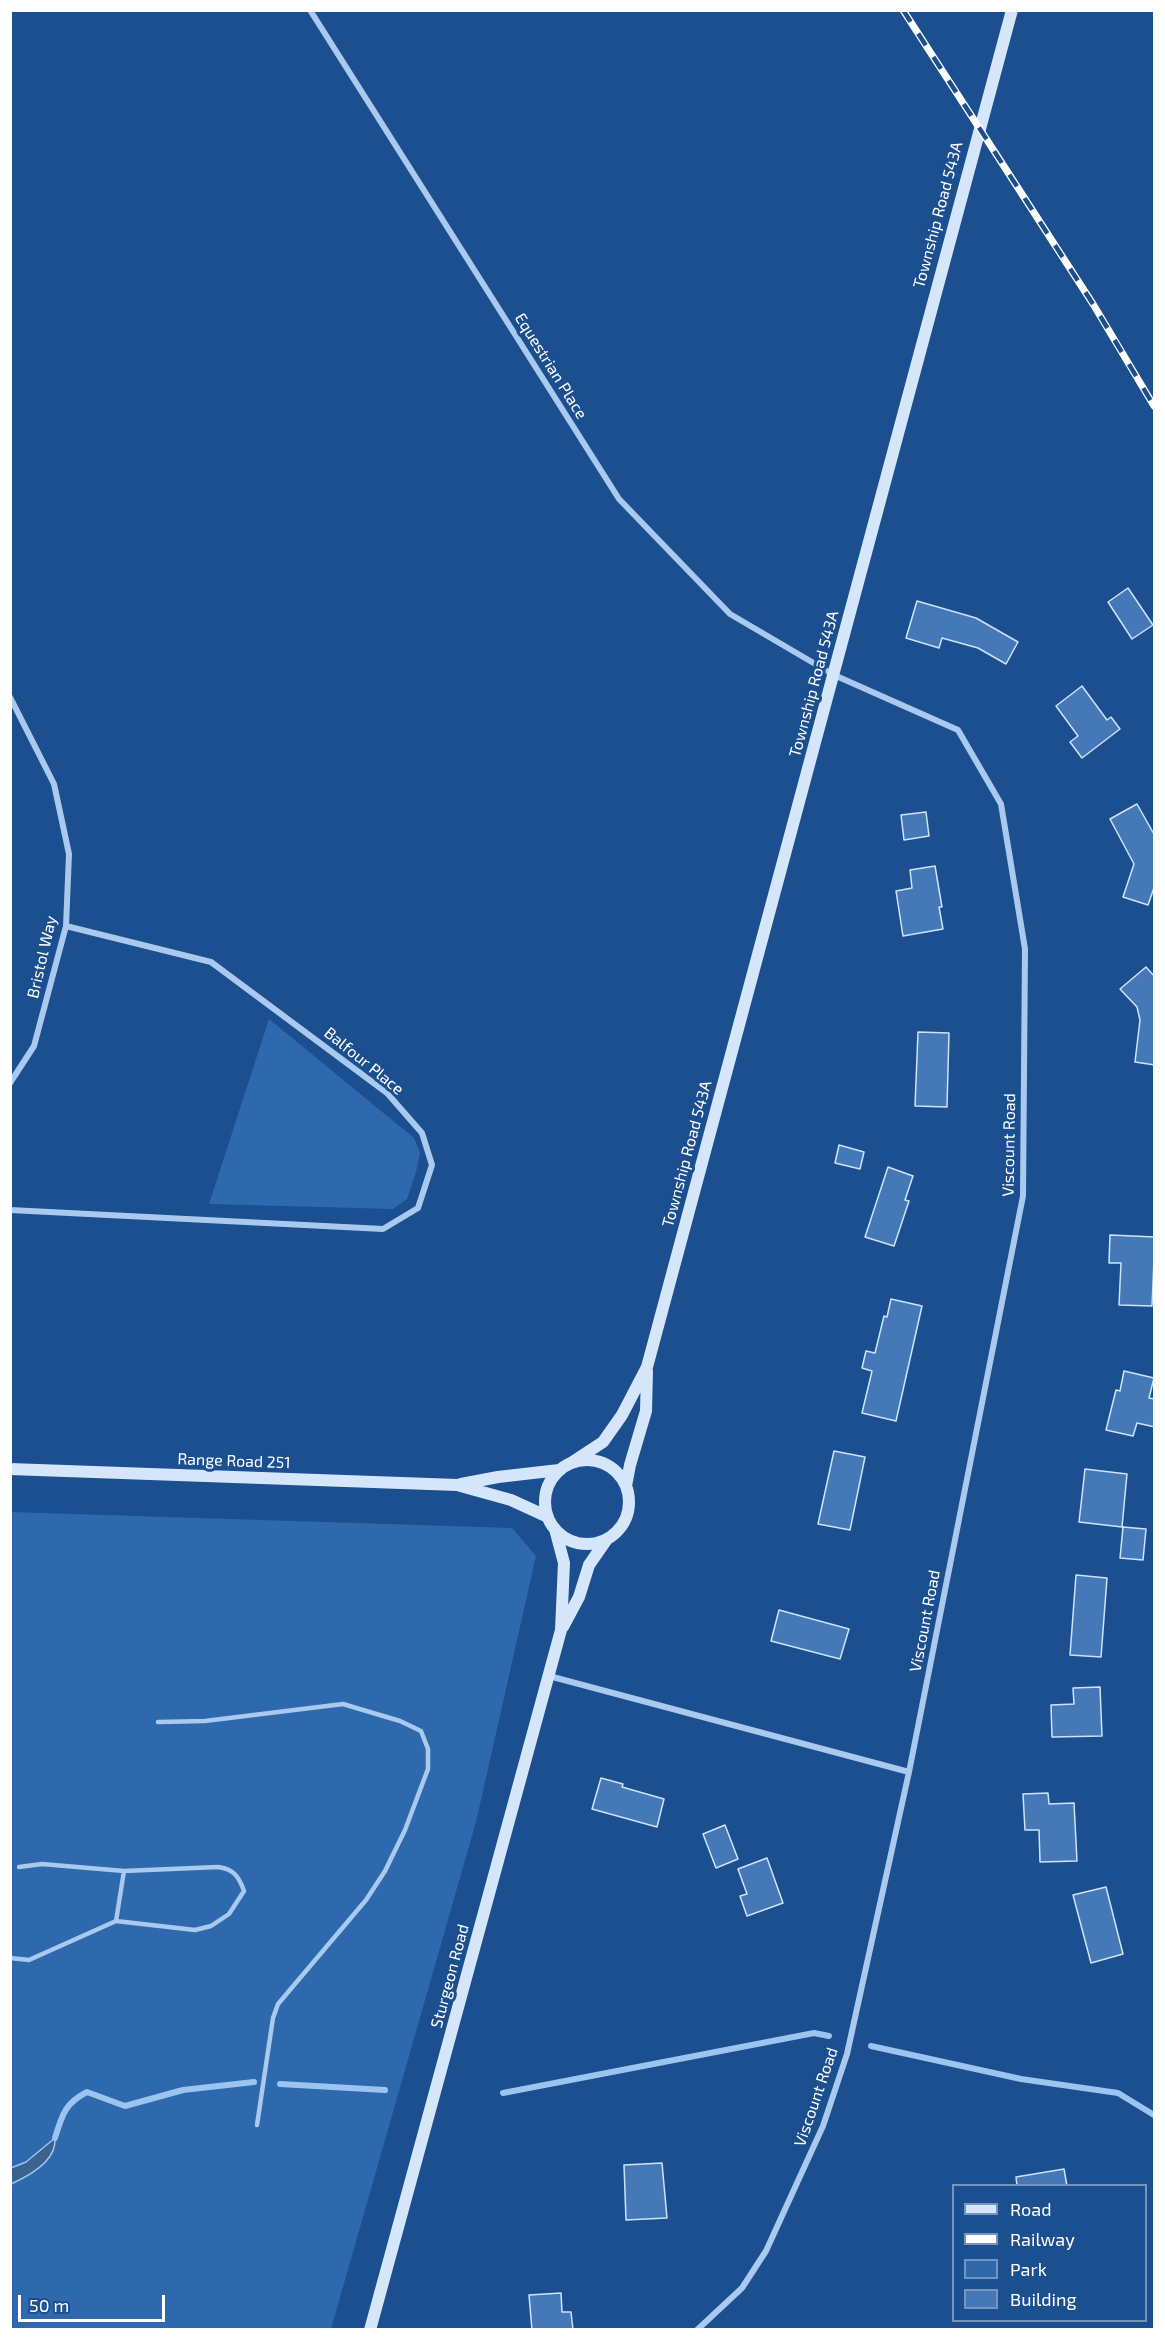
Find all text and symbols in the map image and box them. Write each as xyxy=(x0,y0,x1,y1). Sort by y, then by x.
street label: Township Road 543A xyxy=(909,140,967,290)
street label: Equestrian Place xyxy=(511,309,591,423)
street label: Township Road 543A xyxy=(785,609,843,759)
street label: Bristol Way xyxy=(23,914,61,1000)
street label: Balfour Place xyxy=(320,1023,408,1099)
street label: Township Road 543A xyxy=(658,1079,716,1229)
street label: Viscount Road xyxy=(998,1093,1020,1197)
street label: Range Road 251 xyxy=(177,1449,291,1473)
street label: Viscount Road xyxy=(906,1568,944,1674)
street label: Sturgeon Road xyxy=(427,1922,473,2030)
street label: Viscount Road xyxy=(790,2045,842,2149)
legend xyxy=(952,2184,1147,2322)
text: Road xyxy=(1010,2198,1051,2220)
text: Railway xyxy=(1010,2228,1075,2250)
text: Park xyxy=(1010,2258,1047,2280)
scale bar xyxy=(21,2283,168,2321)
text: Building xyxy=(1010,2288,1077,2310)
text: 50 m xyxy=(29,2294,69,2316)

